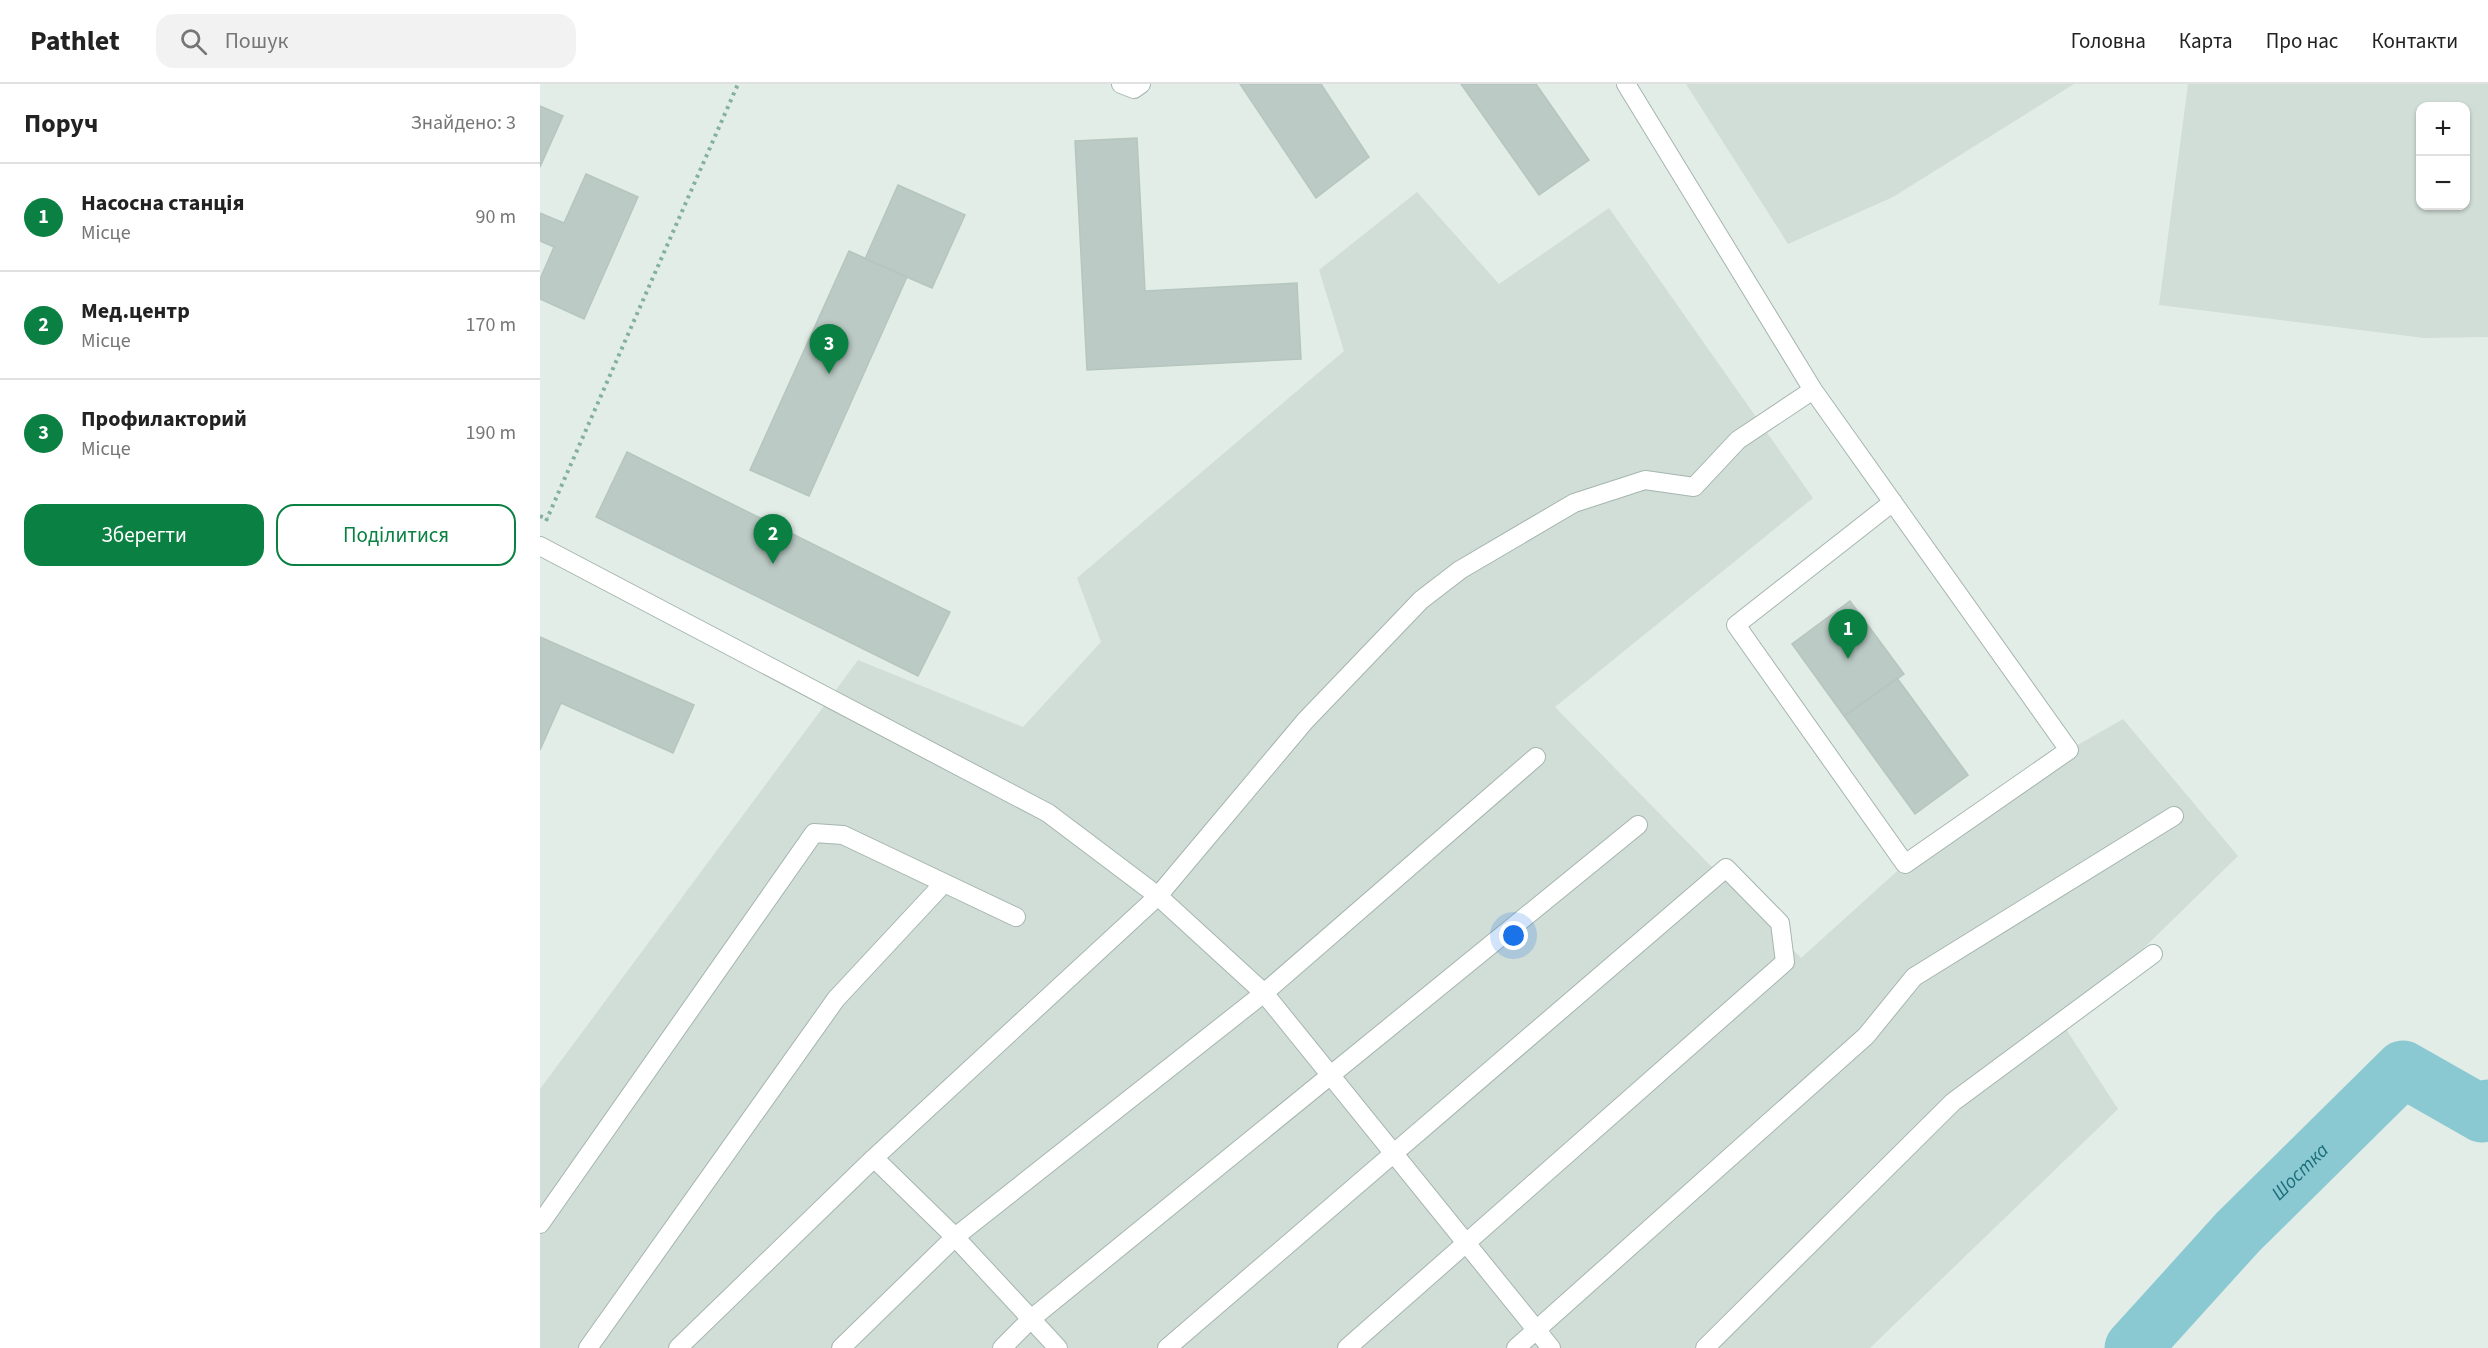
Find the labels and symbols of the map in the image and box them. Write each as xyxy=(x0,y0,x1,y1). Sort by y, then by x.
pin: 3 xyxy=(810,324,848,374)
pin: 2 xyxy=(754,514,792,564)
pin: 1 xyxy=(1828,610,1868,659)
your location xyxy=(1499,921,1528,950)
water label: Шостка xyxy=(2265,1137,2336,1207)

